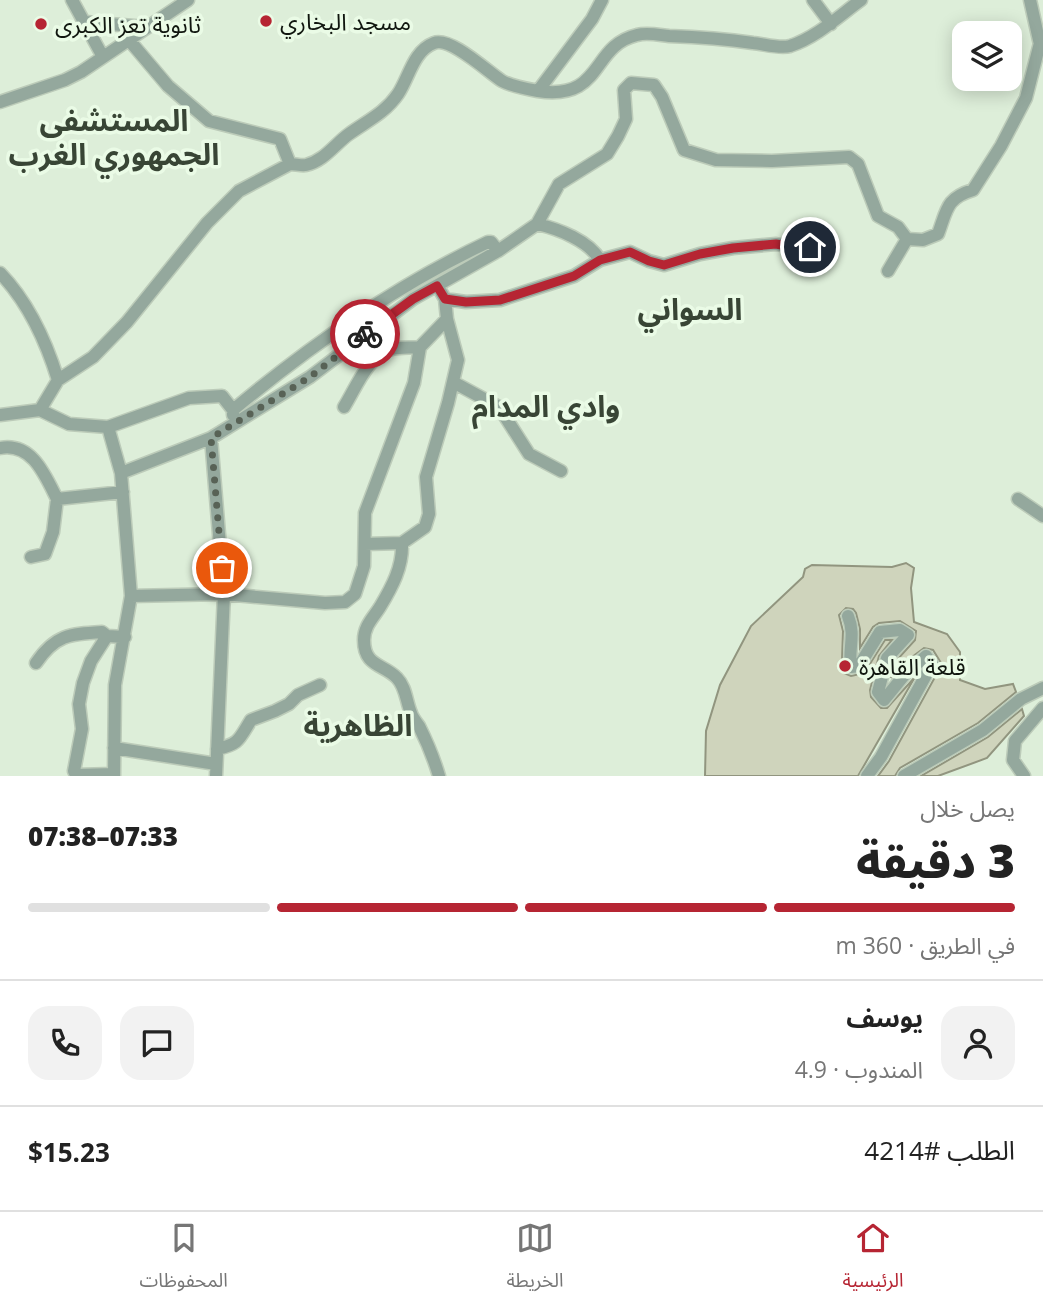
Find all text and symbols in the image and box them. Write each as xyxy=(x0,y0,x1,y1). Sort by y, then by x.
place label: مسجد البخاري xyxy=(280,5,411,39)
place label: ثانوية تعز الكبرى xyxy=(55,8,201,40)
marker: مسجد البخاري xyxy=(258,13,274,29)
marker: ثانوية تعز الكبرى xyxy=(33,16,49,32)
map controls xyxy=(952,21,1022,91)
button: layers xyxy=(952,21,1022,91)
district label: المستشفى الجمهوري الغرب xyxy=(9,99,219,178)
pin xyxy=(780,217,840,277)
icon: home xyxy=(791,228,829,266)
district label: السواني xyxy=(637,288,743,333)
courier xyxy=(330,299,400,369)
icon: bike xyxy=(346,315,384,353)
district label: وادي المدام xyxy=(472,385,620,430)
pin xyxy=(192,538,252,598)
icon: bag xyxy=(203,549,241,587)
place label: قلعة القاهرة xyxy=(859,650,966,682)
marker: قلعة القاهرة xyxy=(837,658,853,674)
district label: الظاهرية xyxy=(304,704,412,745)
text: يصل خلال xyxy=(920,792,1015,824)
text: 07:33–07:38 xyxy=(28,818,178,854)
text: 3 دقيقة xyxy=(856,829,1015,891)
text: في الطريق · 360 m xyxy=(835,929,1015,961)
text: يوسف xyxy=(846,999,923,1035)
button: phone xyxy=(28,1006,102,1080)
button: chat xyxy=(120,1006,194,1080)
button: person xyxy=(941,1006,1015,1080)
text: المندوب · 4.9 xyxy=(795,1053,923,1085)
text: الطلب #4214 xyxy=(864,1132,1015,1168)
text: $15.23 xyxy=(28,1134,110,1170)
tab: المحفوظات xyxy=(139,1219,228,1301)
tab: الخريطة xyxy=(507,1219,564,1301)
tab: الرئيسية xyxy=(842,1219,904,1301)

